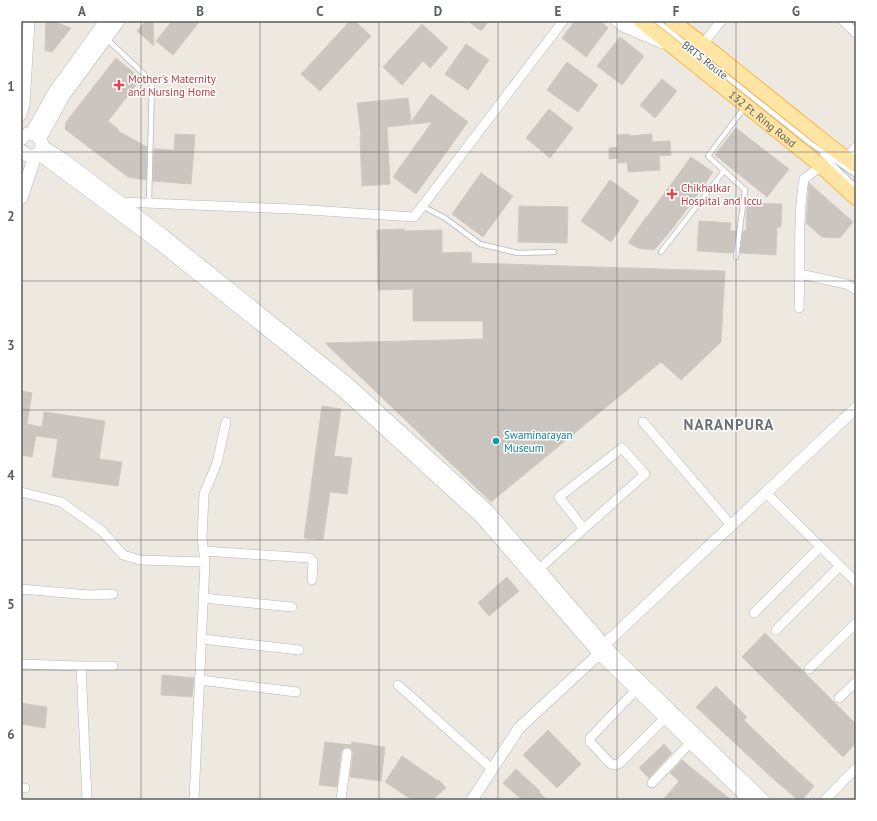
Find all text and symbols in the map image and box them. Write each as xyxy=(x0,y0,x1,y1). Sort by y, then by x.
text: A xyxy=(78,3,86,20)
text: B xyxy=(196,3,204,20)
text: C xyxy=(316,3,324,20)
text: D xyxy=(434,3,442,20)
text: E xyxy=(555,3,562,20)
text: F xyxy=(673,3,680,20)
text: G xyxy=(792,3,800,20)
street label: BRTS Route xyxy=(679,38,731,82)
place label: Mother's Maternity and Nursing Home xyxy=(128,72,217,99)
text: 1 xyxy=(7,78,15,95)
marker: Mother's Maternity and Nursing Home xyxy=(113,79,125,91)
street label: 132 Ft. Ring Road xyxy=(726,87,799,150)
place label: Chikhalkar Hospital and Iccu xyxy=(681,181,762,208)
marker: Chikhalkar Hospital and Iccu xyxy=(666,188,678,200)
text: 2 xyxy=(7,208,15,225)
text: 3 xyxy=(7,337,15,354)
district label: NARANPURA xyxy=(684,415,774,434)
place label: Swaminarayan Museum xyxy=(504,428,573,455)
marker: Swaminarayan Museum xyxy=(491,436,501,446)
text: 4 xyxy=(7,467,15,484)
text: 5 xyxy=(7,596,15,613)
text: 6 xyxy=(7,726,15,743)

